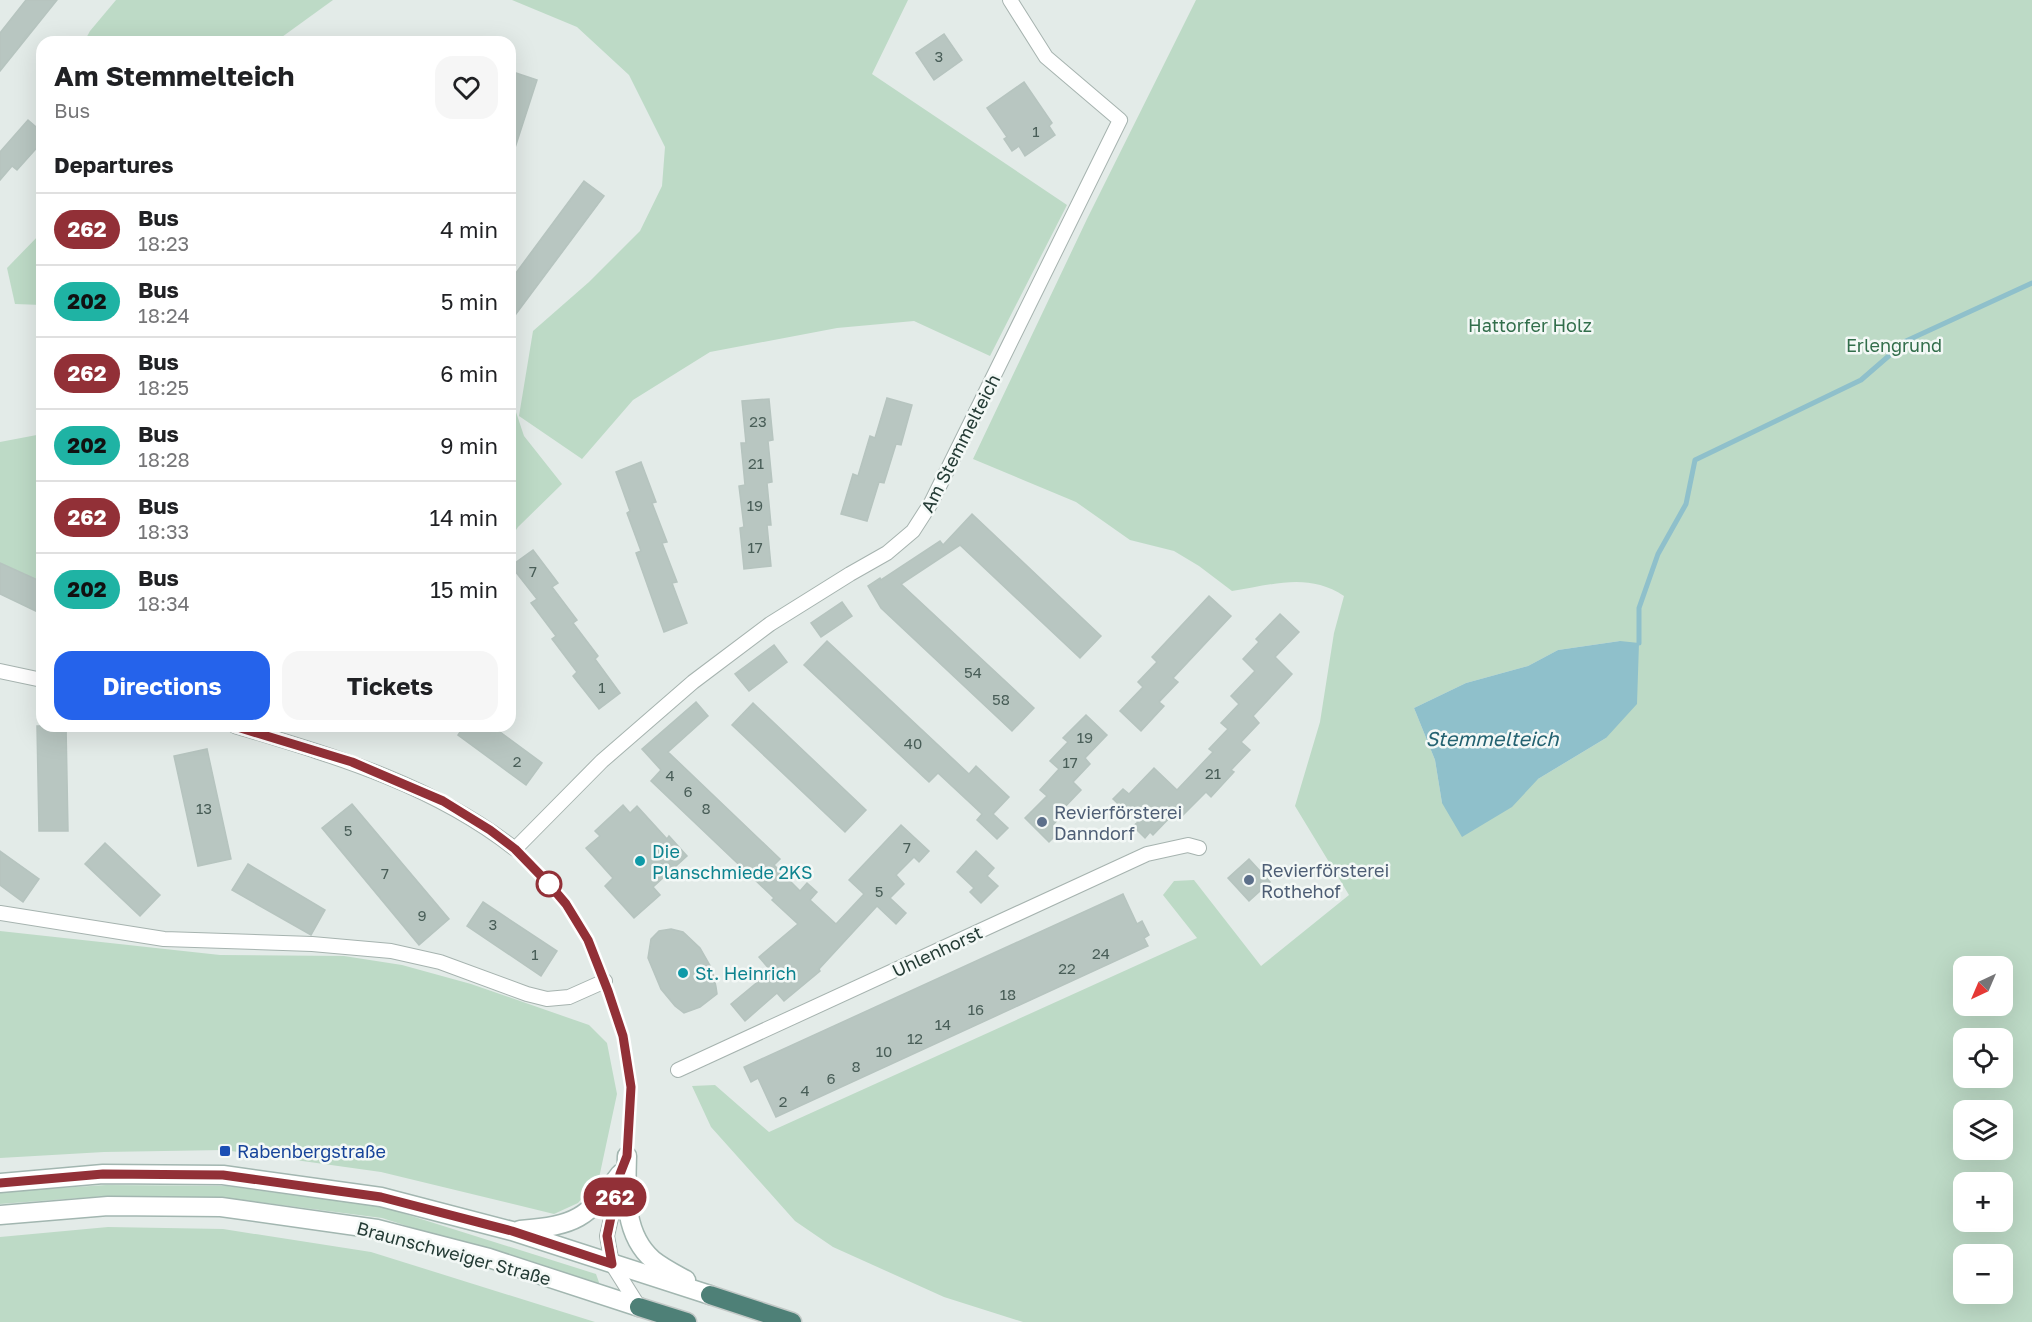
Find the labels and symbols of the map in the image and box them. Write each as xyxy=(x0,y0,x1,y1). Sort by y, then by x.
house number: 3 xyxy=(935,47,943,65)
house number: 1 xyxy=(1032,122,1040,140)
park label: Hattorfer Holz xyxy=(1468,314,1592,336)
park label: Erlengrund xyxy=(1846,334,1942,356)
street label: Am Stemmelteich xyxy=(916,370,1004,516)
house number: 23 xyxy=(749,412,767,430)
house number: 21 xyxy=(748,454,764,472)
house number: 19 xyxy=(747,496,763,514)
house number: 17 xyxy=(747,538,763,556)
house number: 7 xyxy=(529,562,537,580)
house number: 54 xyxy=(964,663,982,681)
house number: 1 xyxy=(598,678,606,696)
house number: 58 xyxy=(992,690,1010,708)
water label: Stemmelteich xyxy=(1425,726,1559,750)
house number: 19 xyxy=(1077,728,1093,746)
house number: 40 xyxy=(904,734,922,752)
house number: 2 xyxy=(513,752,521,770)
house number: 17 xyxy=(1062,753,1078,771)
house number: 21 xyxy=(1205,764,1221,782)
house number: 4 xyxy=(665,766,675,784)
house number: 6 xyxy=(683,782,693,800)
house number: 13 xyxy=(196,799,212,817)
house number: 8 xyxy=(701,799,711,817)
place label: Revierförsterei Danndorf xyxy=(1054,801,1182,844)
marker: Revierförsterei Danndorf xyxy=(1035,815,1049,829)
house number: 5 xyxy=(344,821,352,839)
house number: 7 xyxy=(903,838,911,856)
place label: Die Planschmiede 2KS xyxy=(652,840,812,883)
marker: Die Planschmiede 2KS xyxy=(633,854,647,868)
place label: Revierförsterei Rothehof xyxy=(1261,859,1389,902)
house number: 7 xyxy=(381,864,389,882)
unlabelled marker xyxy=(536,871,562,897)
marker: Revierförsterei Rothehof xyxy=(1242,873,1256,887)
house number: 5 xyxy=(875,882,883,900)
house number: 9 xyxy=(417,906,427,924)
house number: 3 xyxy=(489,915,497,933)
street label: Uhlenhorst xyxy=(888,921,986,981)
house number: 24 xyxy=(1092,944,1110,962)
house number: 1 xyxy=(531,945,539,963)
north arrow xyxy=(1953,956,2013,1016)
house number: 22 xyxy=(1058,959,1076,977)
place label: St. Heinrich xyxy=(695,962,797,984)
marker: St. Heinrich xyxy=(676,966,690,980)
house number: 18 xyxy=(1000,985,1016,1003)
house number: 16 xyxy=(968,1000,984,1018)
house number: 14 xyxy=(935,1015,951,1033)
house number: 12 xyxy=(907,1029,923,1047)
house number: 10 xyxy=(876,1042,892,1060)
house number: 8 xyxy=(851,1057,861,1075)
house number: 6 xyxy=(826,1069,836,1087)
house number: 4 xyxy=(800,1081,810,1099)
house number: 2 xyxy=(779,1092,787,1110)
place label: Rabenbergstraße xyxy=(237,1140,386,1162)
marker: Rabenbergstraße xyxy=(218,1144,232,1158)
line badge: 262 xyxy=(580,1178,650,1216)
street label: Braunschweiger Straße xyxy=(354,1216,554,1290)

